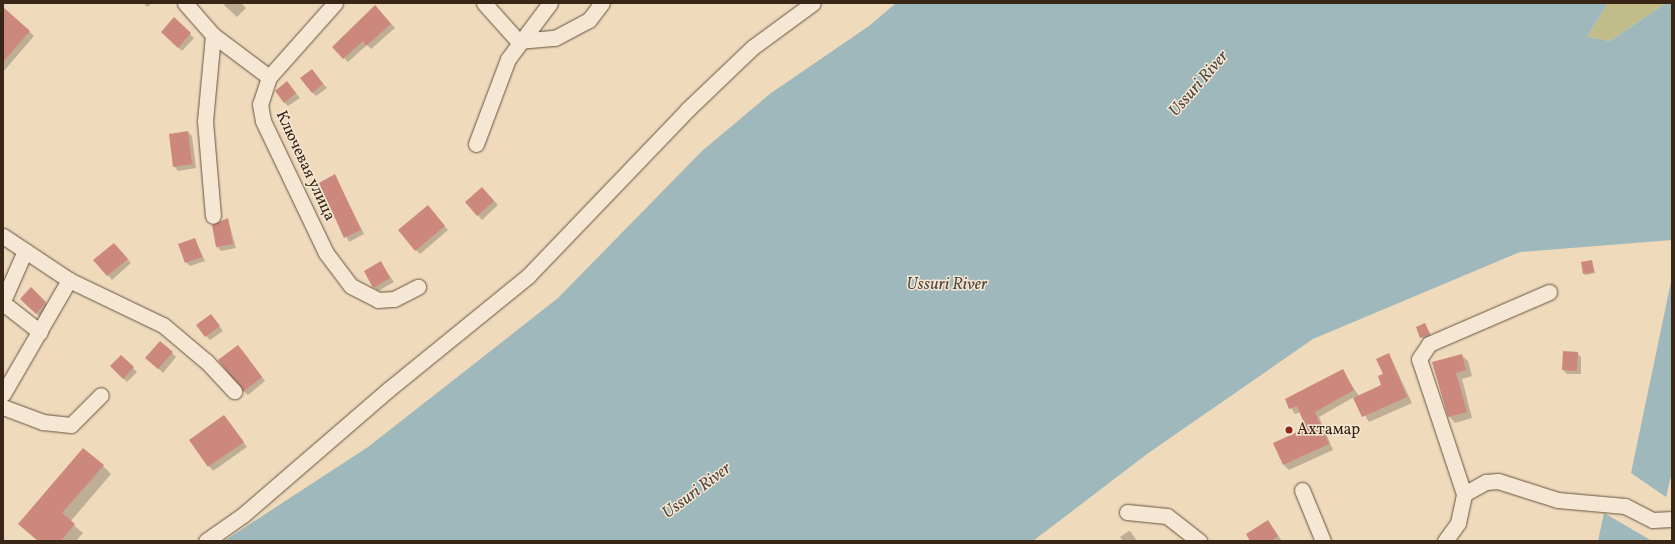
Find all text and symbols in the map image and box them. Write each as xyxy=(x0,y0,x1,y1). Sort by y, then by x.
water label: Ussuri River xyxy=(1165,47,1233,121)
street label: Ключевая улица xyxy=(271,108,339,224)
water label: Ussuri River xyxy=(907,275,987,295)
place label: Ахтамар xyxy=(1297,420,1360,440)
marker: Ахтамар xyxy=(1284,425,1294,435)
water label: Ussuri River xyxy=(659,459,735,523)

